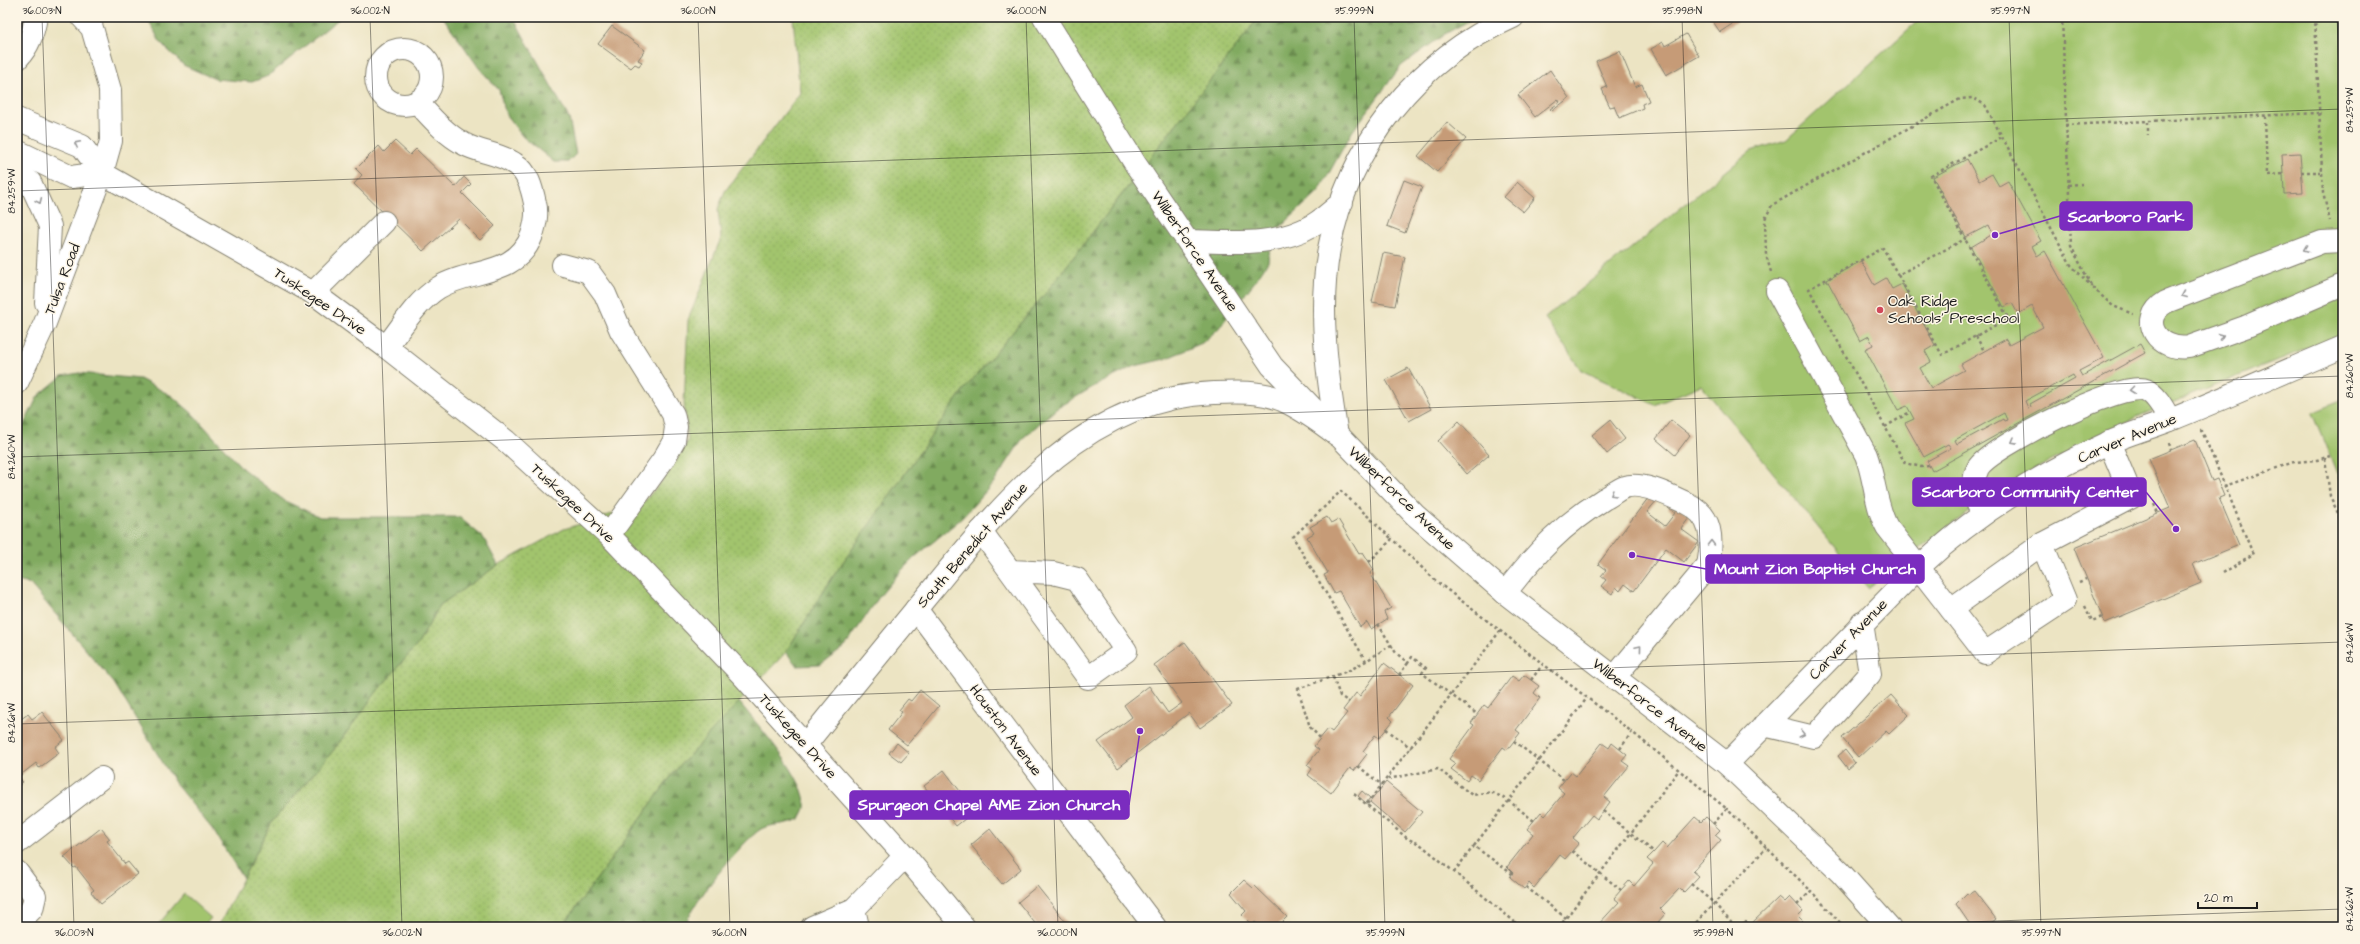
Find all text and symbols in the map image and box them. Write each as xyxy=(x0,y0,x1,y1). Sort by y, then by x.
text: 36.003°N xyxy=(23,4,61,18)
text: 36.002°N xyxy=(350,4,390,18)
text: 36.001°N xyxy=(680,4,716,18)
text: 36.000°N xyxy=(1006,4,1046,18)
text: 35.999°N xyxy=(1334,4,1374,18)
text: 35.998°N xyxy=(1662,4,1702,18)
text: 35.997°N xyxy=(1990,4,2030,18)
text: 84.259°W xyxy=(2343,87,2357,132)
one-way arrow xyxy=(74,141,81,149)
text: 84.259°W xyxy=(5,168,19,213)
street label: Wilberforce Avenue xyxy=(1146,187,1243,316)
one-way arrow xyxy=(34,197,42,205)
callout: Scarboro Park xyxy=(2060,202,2192,230)
text: Scarboro Park xyxy=(2067,206,2184,228)
street label: Tulsa Road xyxy=(39,240,86,318)
one-way arrow xyxy=(2302,244,2309,252)
street label: Tuskegee Drive xyxy=(269,263,370,341)
place label: Oak Ridge Schools' Preschool xyxy=(1888,291,2019,329)
one-way arrow xyxy=(2181,291,2188,299)
marker: Oak Ridge Schools' Preschool xyxy=(1875,305,1885,315)
one-way arrow xyxy=(2217,333,2224,341)
text: 84.260°W xyxy=(2343,353,2357,398)
one-way arrow xyxy=(2129,385,2135,394)
street label: Carver Avenue xyxy=(2075,408,2180,469)
text: 84.260°W xyxy=(5,434,19,479)
one-way arrow xyxy=(2011,437,2018,444)
street label: Wilberforce Avenue xyxy=(1343,442,1460,555)
street label: Tuskegee Drive xyxy=(525,459,619,549)
street label: South Benedict Avenue xyxy=(912,478,1033,613)
callout: Scarboro Community Center xyxy=(1913,478,2146,506)
text: Scarboro Community Center xyxy=(1921,481,2139,504)
one-way arrow xyxy=(1610,490,1617,497)
one-way arrow xyxy=(1707,540,1715,546)
callout: Mount Zion Baptist Church xyxy=(1706,555,1924,583)
text: Mount Zion Baptist Church xyxy=(1714,558,1917,580)
street label: Carver Avenue xyxy=(1804,594,1893,685)
text: 84.261°W xyxy=(2343,623,2357,663)
one-way arrow xyxy=(1635,645,1642,653)
street label: Wilberforce Avenue xyxy=(1587,654,1712,757)
street label: Houston Avenue xyxy=(964,680,1047,780)
street label: Tuskegee Drive xyxy=(753,689,842,784)
text: 84.261°W xyxy=(5,703,19,743)
one-way arrow xyxy=(1798,730,1805,738)
callout: Spurgeon Chapel AME Zion Church xyxy=(850,791,1129,819)
text: Spurgeon Chapel AME Zion Church xyxy=(857,794,1121,818)
scale bar xyxy=(2198,884,2257,910)
text: 84.262°W xyxy=(2343,886,2357,931)
text: 20 m xyxy=(2204,890,2233,907)
text: 36.003°N xyxy=(55,926,93,940)
text: 36.002°N xyxy=(382,926,422,940)
text: 36.001°N xyxy=(711,926,747,940)
text: 36.000°N xyxy=(1037,926,1077,940)
text: 35.999°N xyxy=(1365,926,1405,940)
text: 35.998°N xyxy=(1693,926,1733,940)
text: 35.997°N xyxy=(2021,926,2061,940)

